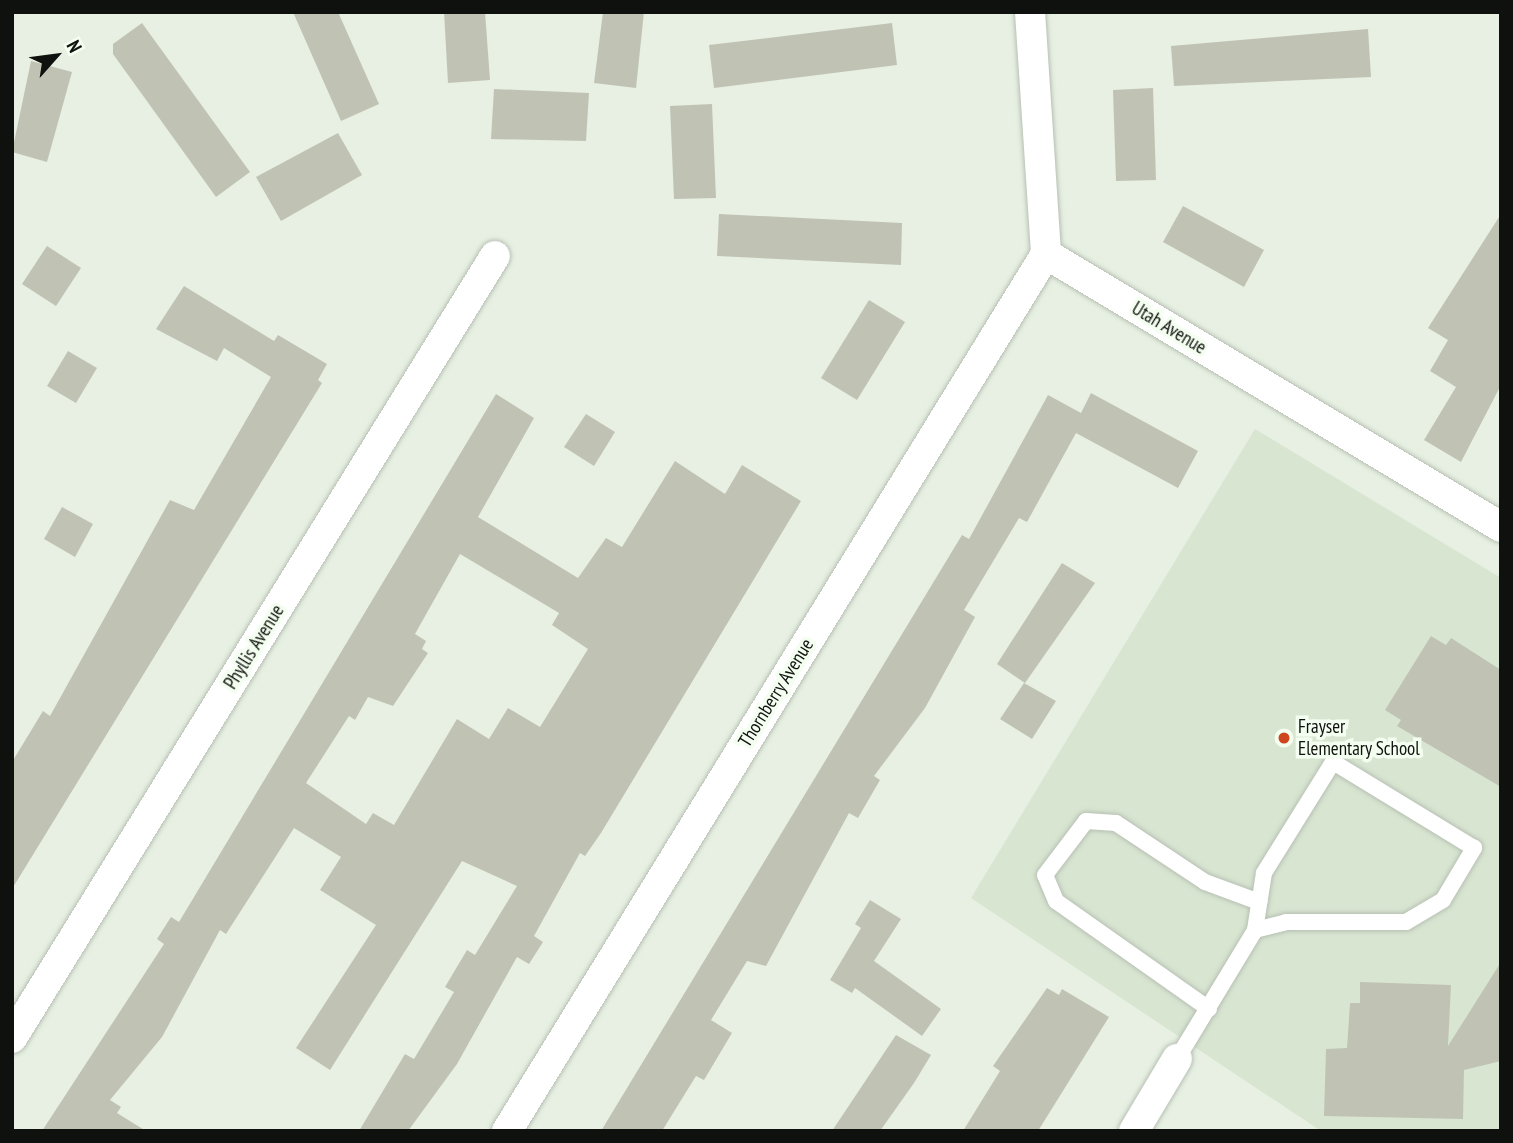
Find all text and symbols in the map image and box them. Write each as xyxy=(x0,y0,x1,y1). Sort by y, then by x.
north arrow xyxy=(21,21,91,91)
text: N xyxy=(62,36,88,56)
street label: Utah Avenue xyxy=(1127,297,1211,359)
street label: Phyllis Avenue xyxy=(219,600,289,694)
street label: Thornberry Avenue xyxy=(733,634,819,752)
place label: Frayser Elementary School xyxy=(1298,716,1420,760)
marker: Frayser Elementary School xyxy=(1276,730,1292,746)

